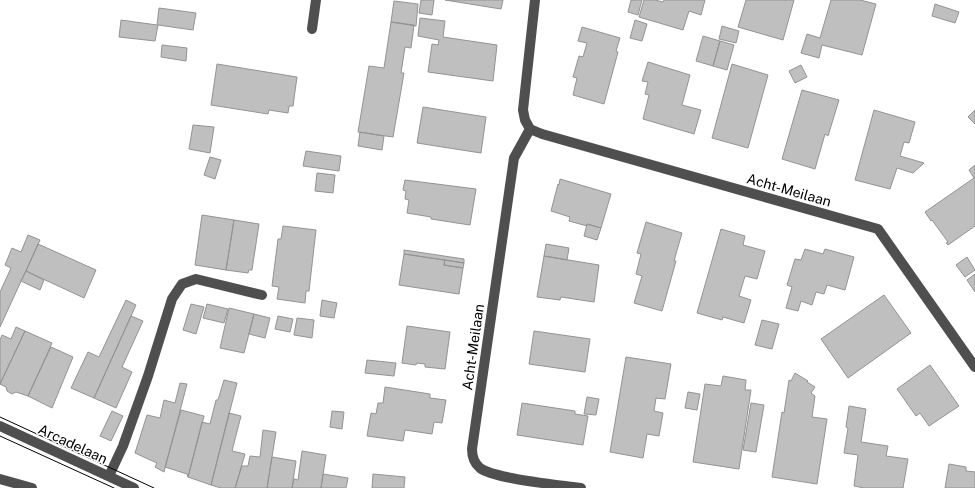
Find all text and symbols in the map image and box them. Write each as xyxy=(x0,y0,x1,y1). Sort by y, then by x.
street label: Acht-Meilaan xyxy=(745,170,833,210)
street label: Acht-Meilaan xyxy=(459,303,487,391)
street label: Arcadelaan xyxy=(36,421,110,467)

